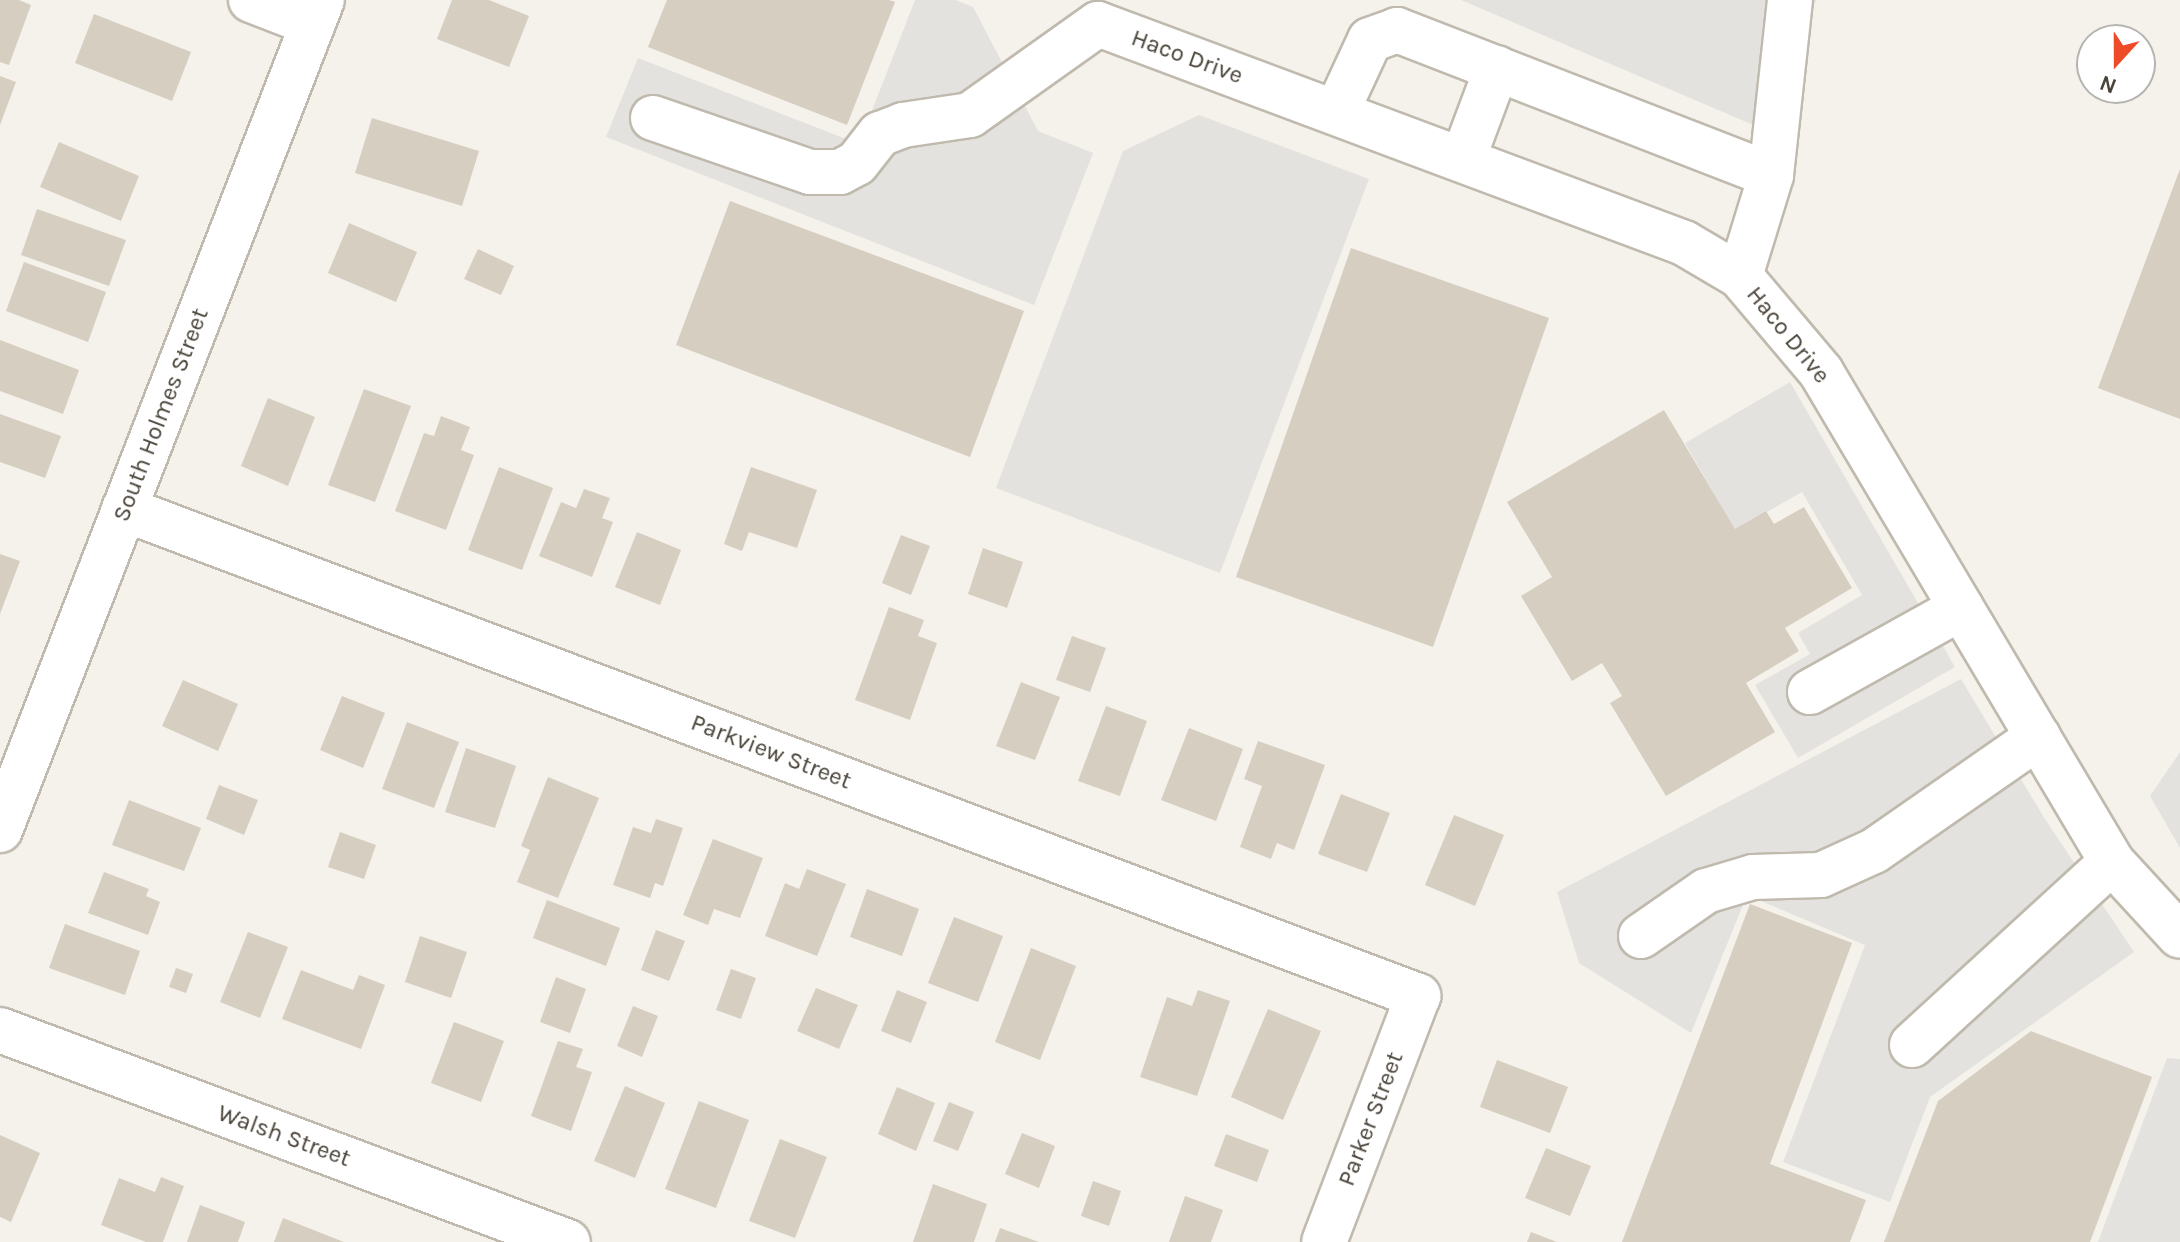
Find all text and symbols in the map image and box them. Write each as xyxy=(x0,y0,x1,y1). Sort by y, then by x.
street label: Haco Drive xyxy=(1127,24,1247,90)
north arrow xyxy=(2076,24,2156,104)
text: N xyxy=(2096,70,2120,100)
street label: Haco Drive xyxy=(1740,281,1836,389)
street label: South Holmes Street xyxy=(107,304,215,526)
street label: Parkview Street xyxy=(687,708,855,796)
street label: Parker Street xyxy=(1332,1048,1410,1190)
street label: Walsh Street xyxy=(214,1099,354,1173)

